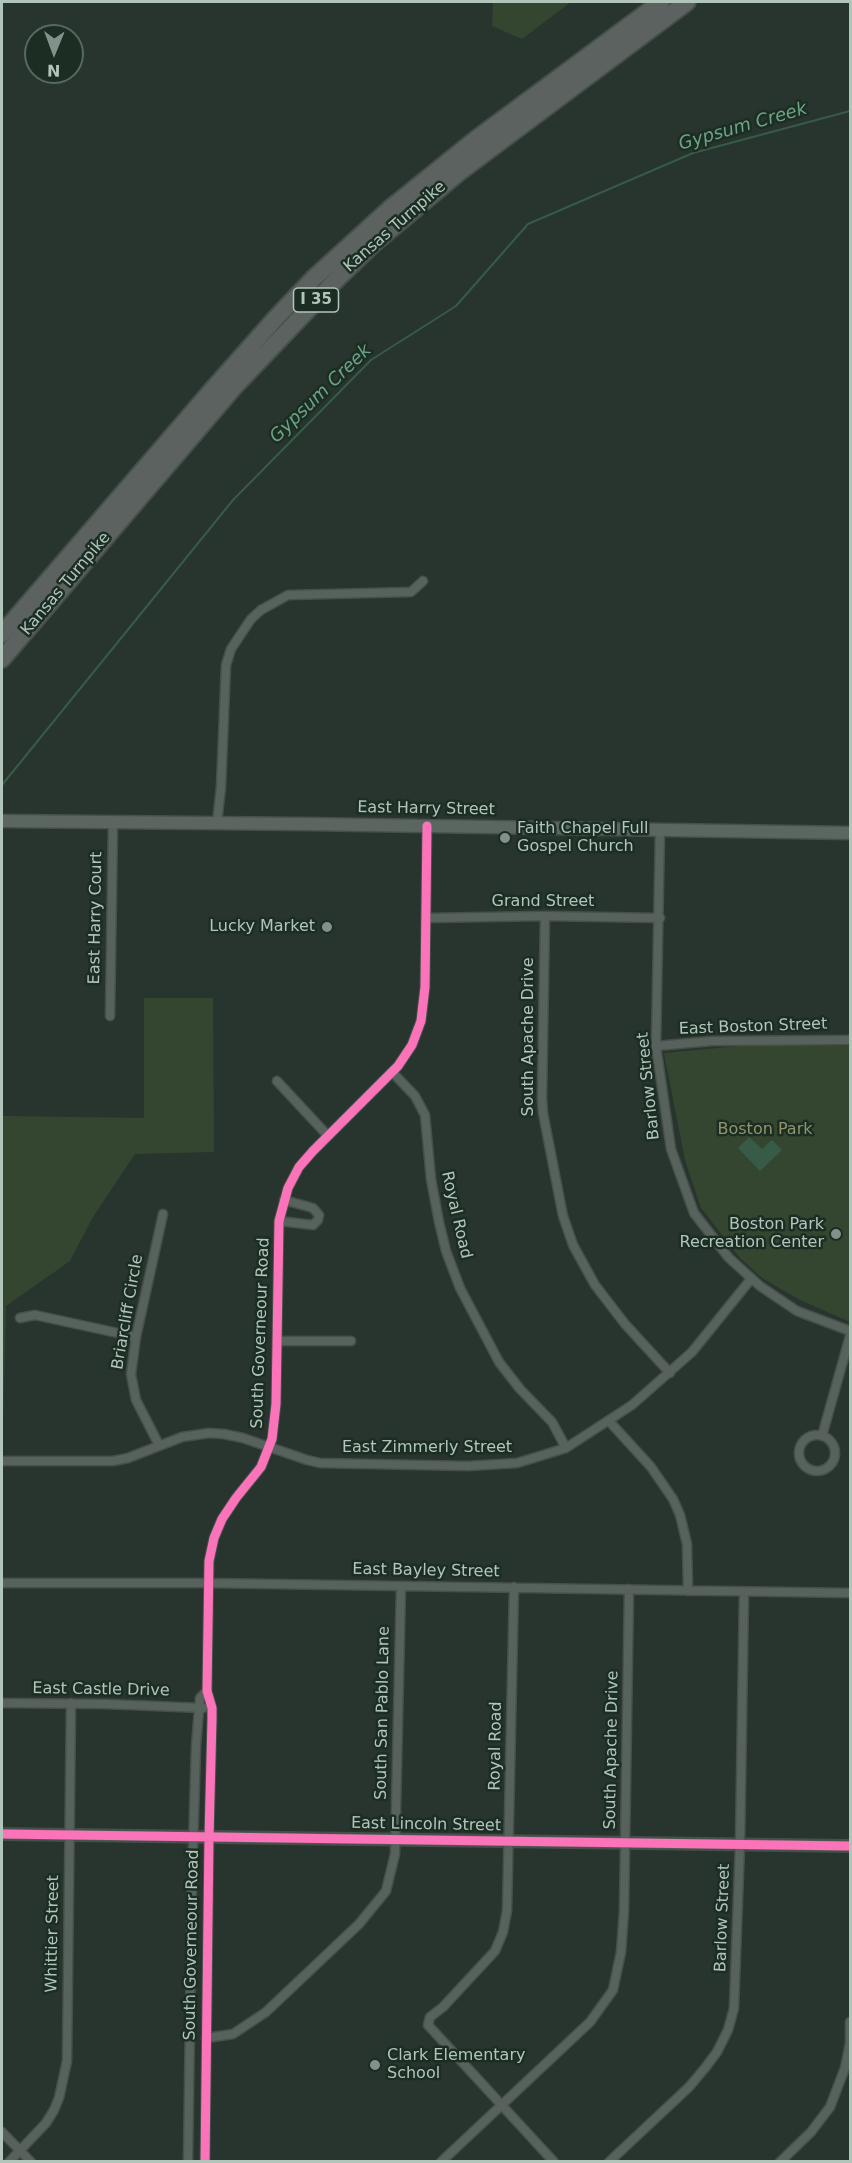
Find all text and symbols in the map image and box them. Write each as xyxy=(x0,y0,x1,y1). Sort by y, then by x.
north arrow xyxy=(24,24,84,84)
text: N xyxy=(47,61,61,80)
water label: Gypsum Creek xyxy=(676,98,810,156)
street label: Kansas Turnpike xyxy=(340,178,450,276)
road number: I 35 xyxy=(294,288,338,312)
water label: Gypsum Creek xyxy=(266,340,376,448)
street label: Kansas Turnpike xyxy=(17,529,115,639)
street label: East Harry Street xyxy=(357,798,495,820)
place label: Faith Chapel Full Gospel Church xyxy=(517,819,648,857)
marker: Faith Chapel Full Gospel Church xyxy=(498,831,512,845)
street label: East Harry Court xyxy=(85,851,107,985)
street label: Grand Street xyxy=(492,892,594,912)
place label: Lucky Market xyxy=(209,917,315,937)
marker: Lucky Market xyxy=(320,920,334,934)
street label: South Apache Drive xyxy=(519,957,539,1117)
street label: East Boston Street xyxy=(678,1015,828,1039)
street label: Barlow Street xyxy=(634,1031,664,1141)
park label: Boston Park xyxy=(718,1120,812,1140)
street label: Royal Road xyxy=(437,1169,475,1261)
place label: Boston Park Recreation Center xyxy=(680,1215,824,1253)
marker: Boston Park Recreation Center xyxy=(829,1227,843,1241)
street label: South Governeour Road xyxy=(248,1237,274,1429)
street label: Briarcliff Circle xyxy=(108,1253,148,1371)
street label: East Zimmerly Street xyxy=(342,1438,512,1458)
street label: East Bayley Street xyxy=(352,1560,500,1582)
street label: South San Pablo Lane xyxy=(372,1626,394,1800)
street label: South Apache Drive xyxy=(601,1670,623,1830)
street label: East Castle Drive xyxy=(32,1679,170,1701)
street label: Royal Road xyxy=(486,1701,506,1791)
street label: East Lincoln Street xyxy=(351,1814,501,1836)
street label: South Governeour Road xyxy=(181,1849,203,2041)
street label: Barlow Street xyxy=(712,1864,734,1972)
street label: Whittier Street xyxy=(42,1875,64,1993)
place label: Clark Elementary School xyxy=(387,2046,525,2084)
marker: Clark Elementary School xyxy=(368,2058,382,2072)

